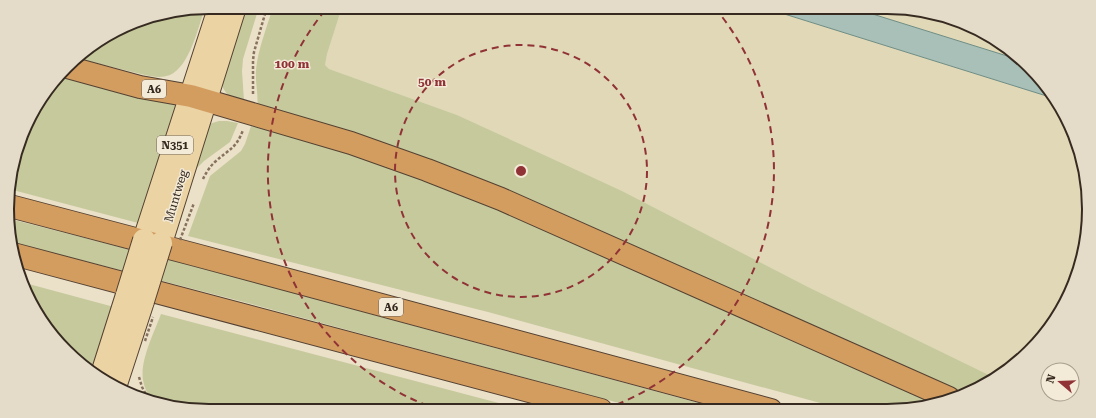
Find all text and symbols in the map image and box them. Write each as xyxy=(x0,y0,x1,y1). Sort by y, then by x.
text: 100 m xyxy=(275,57,310,71)
text: 50 m xyxy=(418,75,446,89)
road number: A6 xyxy=(142,80,166,98)
road number: N351 xyxy=(157,136,193,154)
centre of rings xyxy=(514,164,528,178)
street label: Muntweg xyxy=(161,168,191,224)
road number: A6 xyxy=(379,298,403,316)
north arrow xyxy=(1040,362,1080,402)
text: N xyxy=(1043,372,1059,385)

